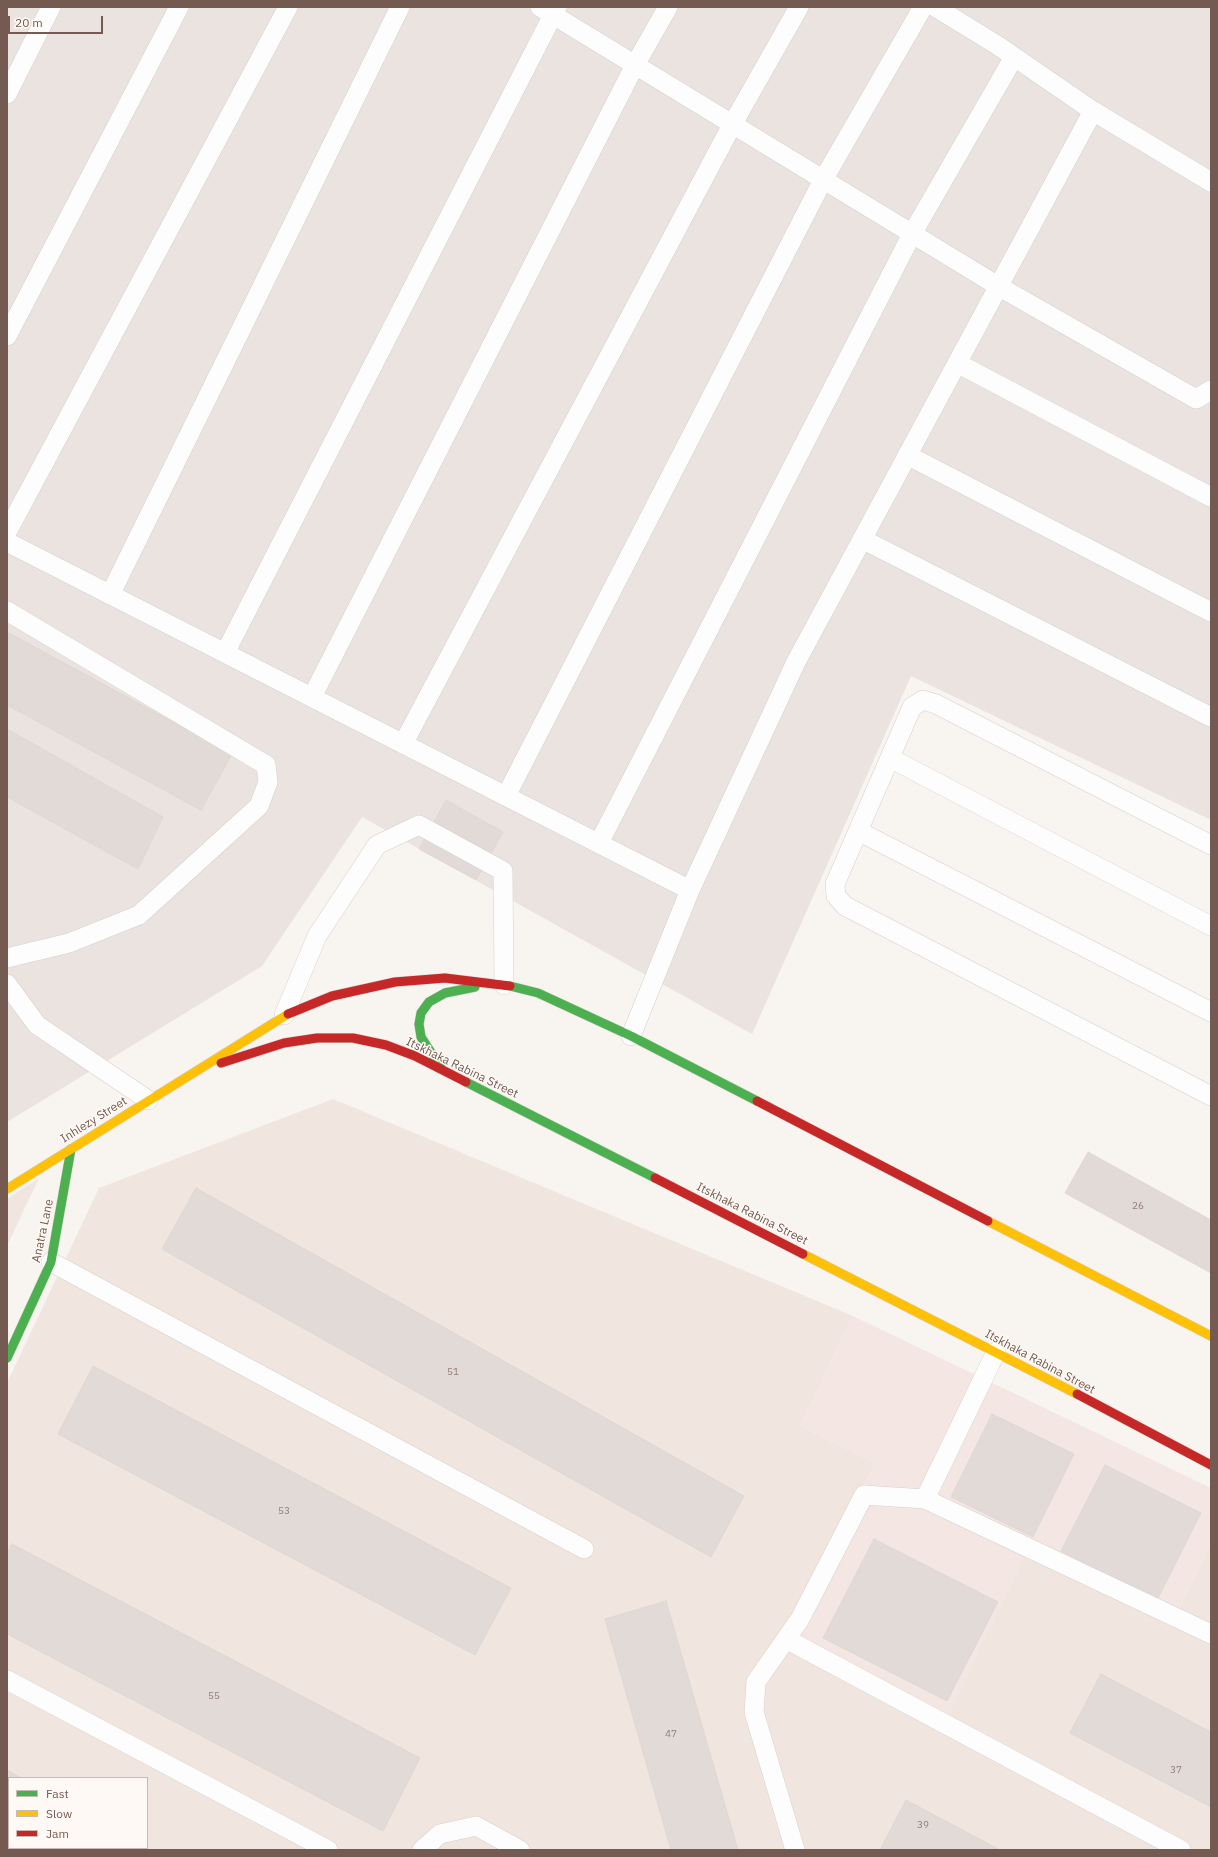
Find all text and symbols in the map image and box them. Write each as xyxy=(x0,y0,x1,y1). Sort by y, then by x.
scale bar xyxy=(10,8,105,34)
text: 20 m xyxy=(15,15,43,30)
street label: Itskhaka Rabina Street xyxy=(404,1035,520,1101)
street label: Inhlezy Street xyxy=(58,1094,130,1146)
street label: Itskhaka Rabina Street xyxy=(694,1180,810,1248)
street label: Anatra Lane xyxy=(29,1198,57,1264)
house number: 26 xyxy=(1132,1200,1144,1212)
street label: Itskhaka Rabina Street xyxy=(982,1327,1098,1397)
house number: 51 xyxy=(447,1366,459,1378)
house number: 53 xyxy=(278,1505,290,1517)
house number: 55 xyxy=(208,1690,220,1702)
house number: 47 xyxy=(665,1728,677,1740)
house number: 37 xyxy=(1170,1764,1182,1776)
legend xyxy=(8,1777,148,1849)
text: Fast xyxy=(46,1786,69,1801)
text: Slow xyxy=(46,1806,72,1821)
house number: 39 xyxy=(917,1819,929,1831)
text: Jam xyxy=(46,1826,69,1841)

